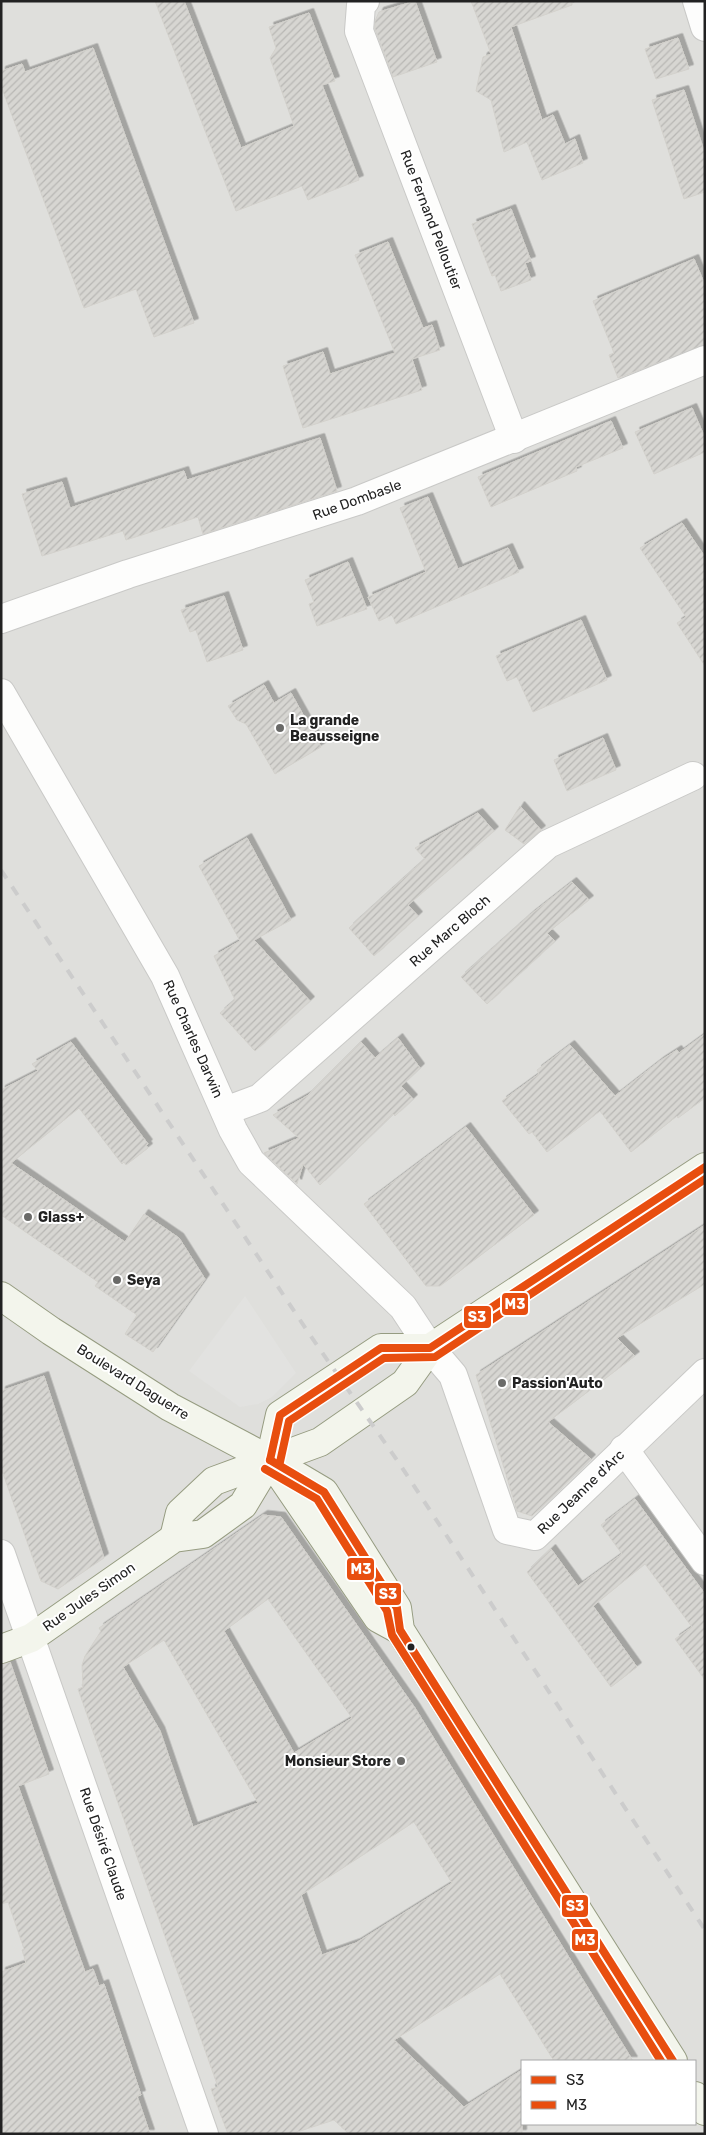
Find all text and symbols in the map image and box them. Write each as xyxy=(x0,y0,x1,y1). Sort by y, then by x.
street label: Rue Fernand Pelloutier xyxy=(396,148,466,293)
street label: Rue Dombasle xyxy=(310,476,404,524)
place label: La grande Beausseigne xyxy=(290,712,379,745)
marker: La grande Beausseigne xyxy=(274,722,286,734)
street label: Rue Marc Bloch xyxy=(406,891,494,971)
street label: Rue Charles Darwin xyxy=(159,977,227,1101)
place label: Glass+ xyxy=(38,1209,85,1226)
marker: Glass+ xyxy=(22,1211,34,1223)
place label: Seya xyxy=(127,1272,161,1289)
marker: Seya xyxy=(111,1274,123,1286)
line badge: M3 xyxy=(501,1292,529,1316)
text: M3 xyxy=(505,1296,525,1313)
line badge: S3 xyxy=(463,1305,492,1329)
text: S3 xyxy=(468,1309,486,1326)
street label: Boulevard Daguerre xyxy=(74,1341,192,1424)
place label: Passion'Auto xyxy=(512,1375,603,1392)
marker: Passion'Auto xyxy=(496,1377,508,1389)
street label: Rue Jeanne d'Arc xyxy=(534,1446,628,1538)
line badge: M3 xyxy=(346,1557,375,1581)
street label: Rue Jules Simon xyxy=(39,1559,139,1635)
text: M3 xyxy=(351,1561,371,1578)
line badge: S3 xyxy=(374,1582,402,1606)
text: S3 xyxy=(379,1586,397,1603)
unlabelled marker xyxy=(406,1642,416,1652)
place label: Monsieur Store xyxy=(285,1753,391,1770)
marker: Monsieur Store xyxy=(395,1755,407,1767)
street label: Rue Désiré Claude xyxy=(76,1785,130,1903)
line badge: S3 xyxy=(561,1894,589,1918)
text: S3 xyxy=(566,1898,584,1915)
line badge: M3 xyxy=(571,1928,599,1952)
text: M3 xyxy=(575,1932,595,1949)
legend xyxy=(521,2060,696,2125)
text: S3 xyxy=(566,2071,584,2089)
text: M3 xyxy=(566,2096,587,2114)

